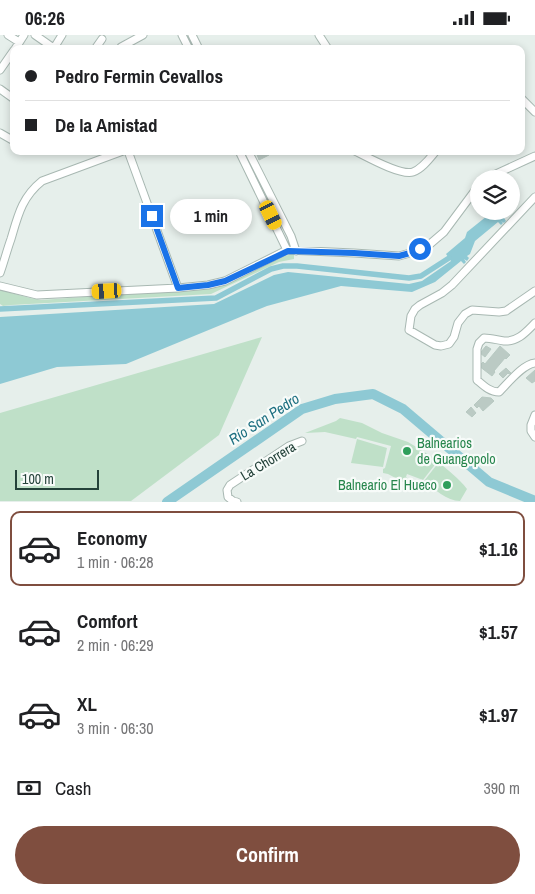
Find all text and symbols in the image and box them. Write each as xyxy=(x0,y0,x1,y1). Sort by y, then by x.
text: 06:26 xyxy=(25,5,65,31)
text: Pedro Fermin Cevallos xyxy=(55,63,223,89)
text: De la Amistad xyxy=(55,112,157,138)
map controls xyxy=(470,170,520,220)
button: layers xyxy=(470,170,520,220)
car xyxy=(257,198,284,232)
callout: 1 min xyxy=(170,199,252,233)
route end xyxy=(141,205,163,227)
text: 1 min xyxy=(194,205,228,227)
route start xyxy=(409,238,431,260)
car xyxy=(91,283,122,299)
water label: Río San Pedro xyxy=(224,388,303,449)
place label: Balnearios de Guangopolo xyxy=(417,434,496,468)
street label: La Chorrera xyxy=(237,437,299,484)
marker: Balnearios de Guangopolo xyxy=(401,445,413,457)
scale bar xyxy=(15,467,99,490)
text: 100 m xyxy=(22,470,54,488)
place label: Balneario El Hueco xyxy=(338,476,437,494)
marker: Balneario El Hueco xyxy=(441,479,453,491)
text: Economy xyxy=(77,525,147,551)
icon: car xyxy=(17,526,62,571)
text: $1.16 xyxy=(479,536,518,562)
text: 1 min · 06:28 xyxy=(77,551,154,573)
text: Comfort xyxy=(77,608,138,634)
icon: car xyxy=(17,609,62,654)
text: $1.57 xyxy=(479,619,518,645)
text: 2 min · 06:29 xyxy=(77,634,154,656)
text: XL xyxy=(77,691,97,717)
icon: car xyxy=(17,692,62,737)
text: $1.97 xyxy=(479,702,518,728)
text: 3 min · 06:30 xyxy=(77,717,154,739)
icon: cash xyxy=(15,774,43,802)
text: Cash xyxy=(55,775,91,801)
text: 390 m xyxy=(484,777,520,799)
button: Confirm xyxy=(15,826,520,884)

